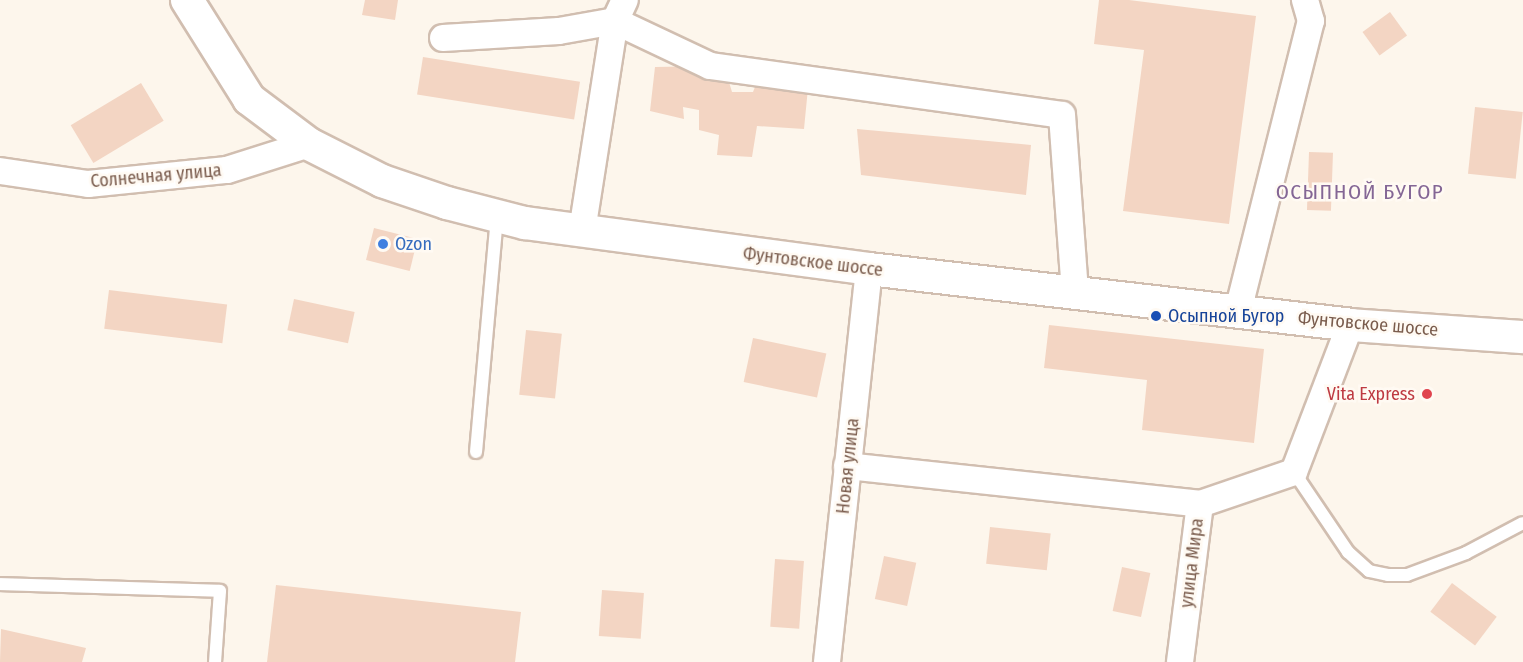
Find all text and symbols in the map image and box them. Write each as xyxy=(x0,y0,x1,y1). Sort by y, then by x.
street label: Солнечная улица xyxy=(90,160,222,192)
district label: ОСЫПНОЙ БУГОР xyxy=(1276,179,1444,205)
place label: Ozon xyxy=(395,233,432,255)
marker: Ozon xyxy=(376,237,390,251)
street label: Фунтовское шоссе xyxy=(742,243,884,281)
place label: Осыпной Бугор xyxy=(1168,305,1284,327)
street label: Фунтовское шоссе xyxy=(1297,307,1439,341)
marker: Осыпной Бугор xyxy=(1149,309,1163,323)
place label: Vita Express xyxy=(1327,383,1415,405)
marker: Vita Express xyxy=(1420,387,1434,401)
street label: Новая улица xyxy=(832,417,864,515)
street label: улица Мира xyxy=(1176,517,1208,609)

